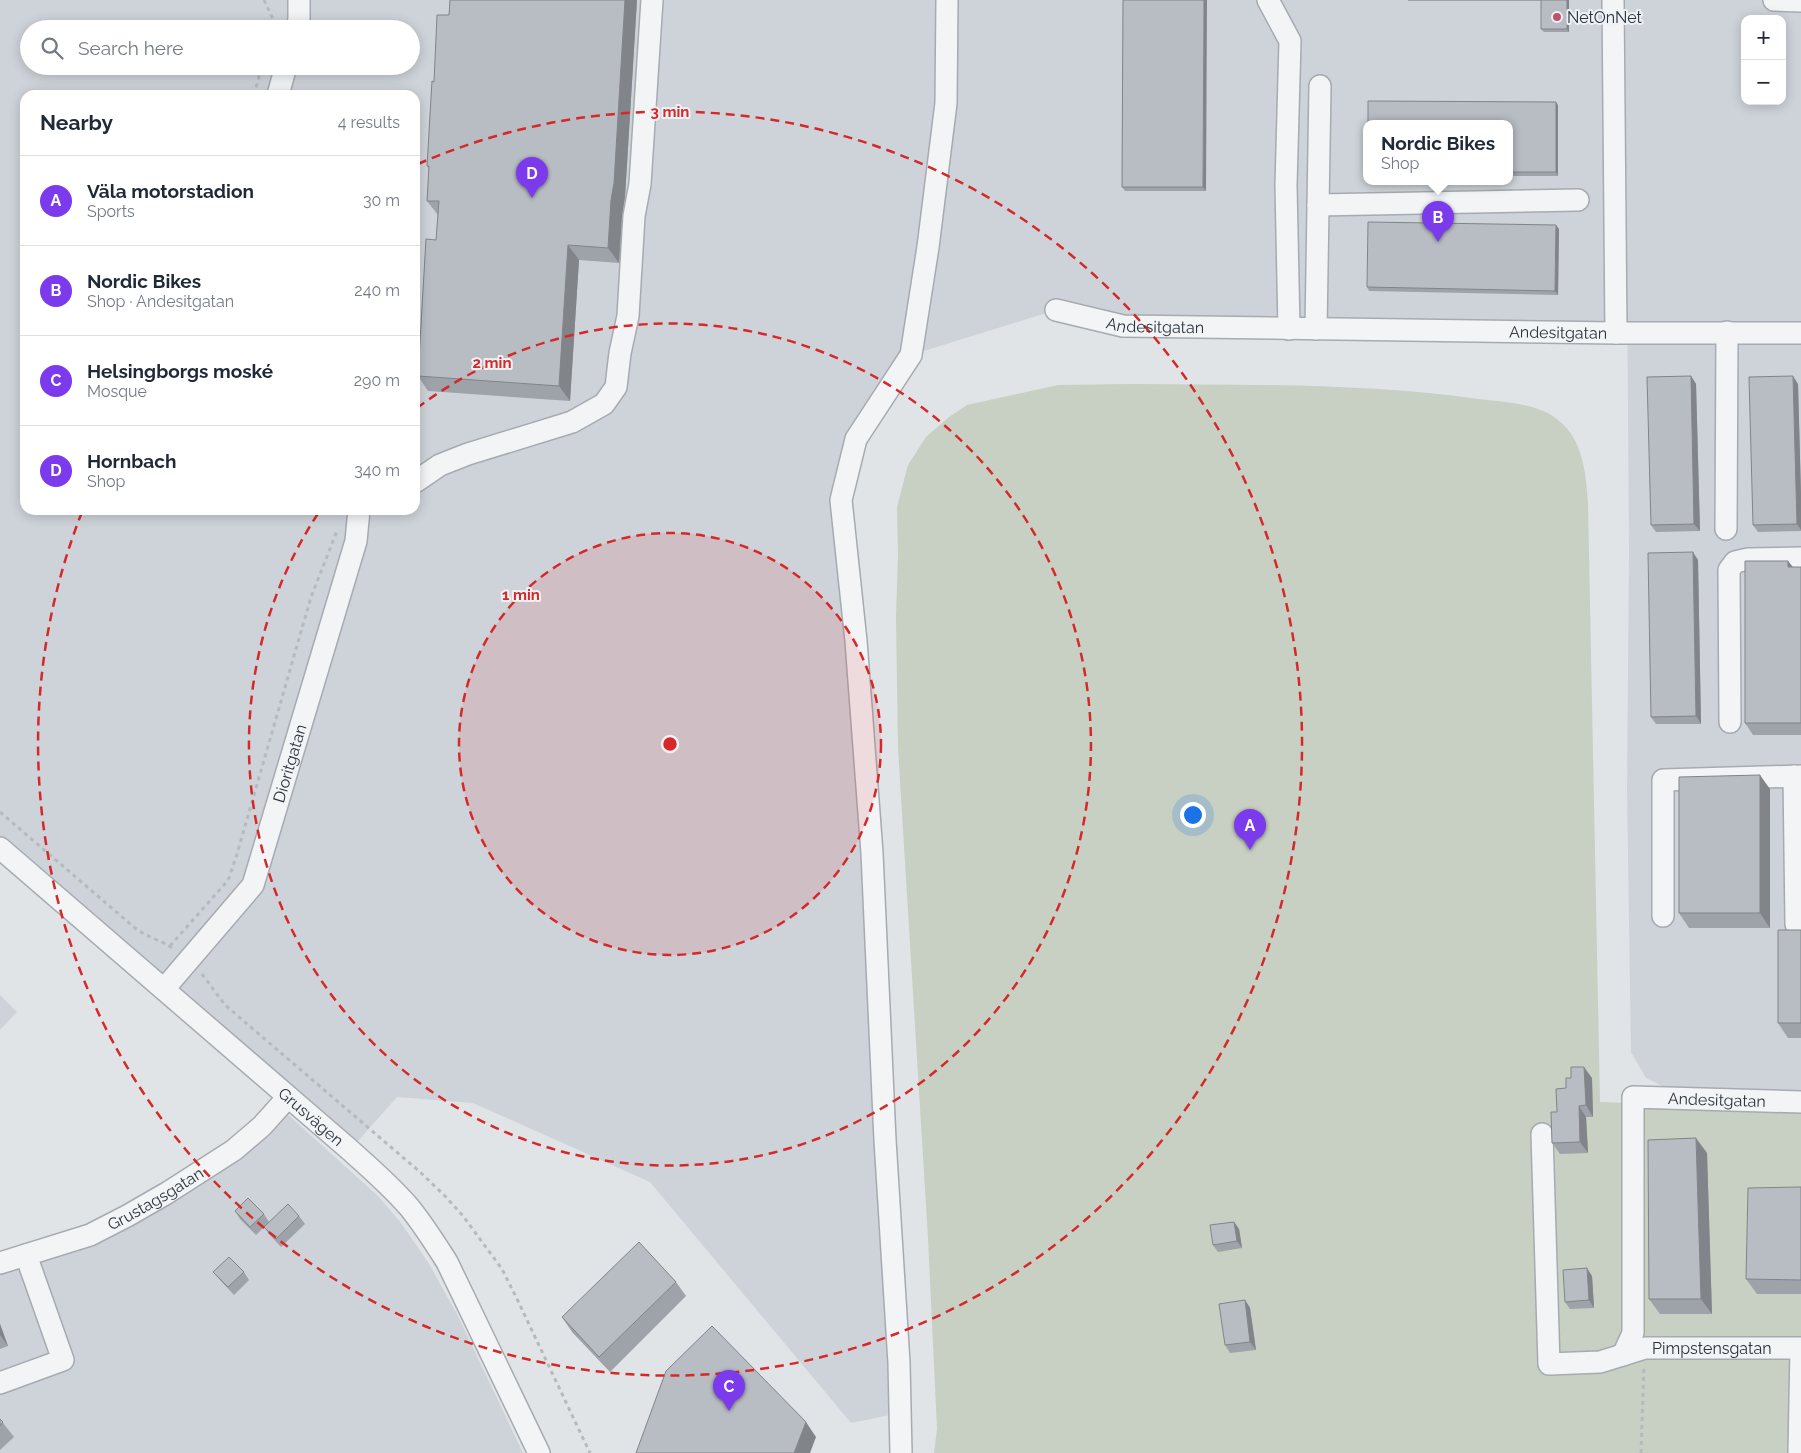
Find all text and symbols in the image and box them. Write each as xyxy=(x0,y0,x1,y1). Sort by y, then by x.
place label: NetOnNet xyxy=(1567,8,1643,27)
marker: NetOnNet xyxy=(1551,11,1563,23)
map controls xyxy=(1741,15,1786,105)
button: + xyxy=(1741,15,1786,60)
search box xyxy=(20,20,420,75)
icon: search xyxy=(38,34,66,62)
text: Search here xyxy=(78,37,184,59)
button: − xyxy=(1741,60,1786,105)
text: 3 min xyxy=(651,103,689,121)
text: Nearby xyxy=(40,110,113,135)
text: 4 results xyxy=(338,113,400,132)
popup xyxy=(1363,120,1513,185)
text: Nordic Bikes xyxy=(1381,132,1495,154)
text: Shop xyxy=(1381,154,1419,173)
pin: D xyxy=(516,157,548,198)
text: Väla motorstadion xyxy=(87,180,254,202)
text: A xyxy=(51,191,61,210)
text: 30 m xyxy=(363,191,400,210)
pin: B xyxy=(1422,201,1454,242)
text: Sports xyxy=(87,202,135,221)
text: Nordic Bikes xyxy=(87,270,201,292)
text: B xyxy=(51,281,61,300)
text: 240 m xyxy=(354,281,400,300)
text: Shop · Andesitgatan xyxy=(87,292,234,311)
street label: Andesitgatan xyxy=(1104,313,1204,337)
street label: Andesitgatan xyxy=(1509,322,1607,342)
text: 2 min xyxy=(473,354,511,372)
text: Helsingborgs moské xyxy=(87,360,273,382)
text: C xyxy=(51,371,61,390)
text: 290 m xyxy=(354,371,400,390)
text: Mosque xyxy=(87,382,147,401)
text: Hornbach xyxy=(87,450,176,472)
text: D xyxy=(50,461,62,480)
text: 340 m xyxy=(354,461,400,480)
text: Shop xyxy=(87,472,125,491)
text: 1 min xyxy=(502,586,540,604)
street label: Dioritgatan xyxy=(269,722,310,805)
centre of rings xyxy=(661,735,679,753)
your location xyxy=(1180,802,1206,828)
pin: A xyxy=(1234,809,1266,850)
street label: Grusvägen xyxy=(275,1083,348,1150)
street label: Andesitgatan xyxy=(1668,1089,1766,1110)
street label: Grustagsgatan xyxy=(104,1163,207,1234)
street label: Pimpstensgatan xyxy=(1652,1339,1771,1358)
pin: C xyxy=(713,1370,745,1411)

